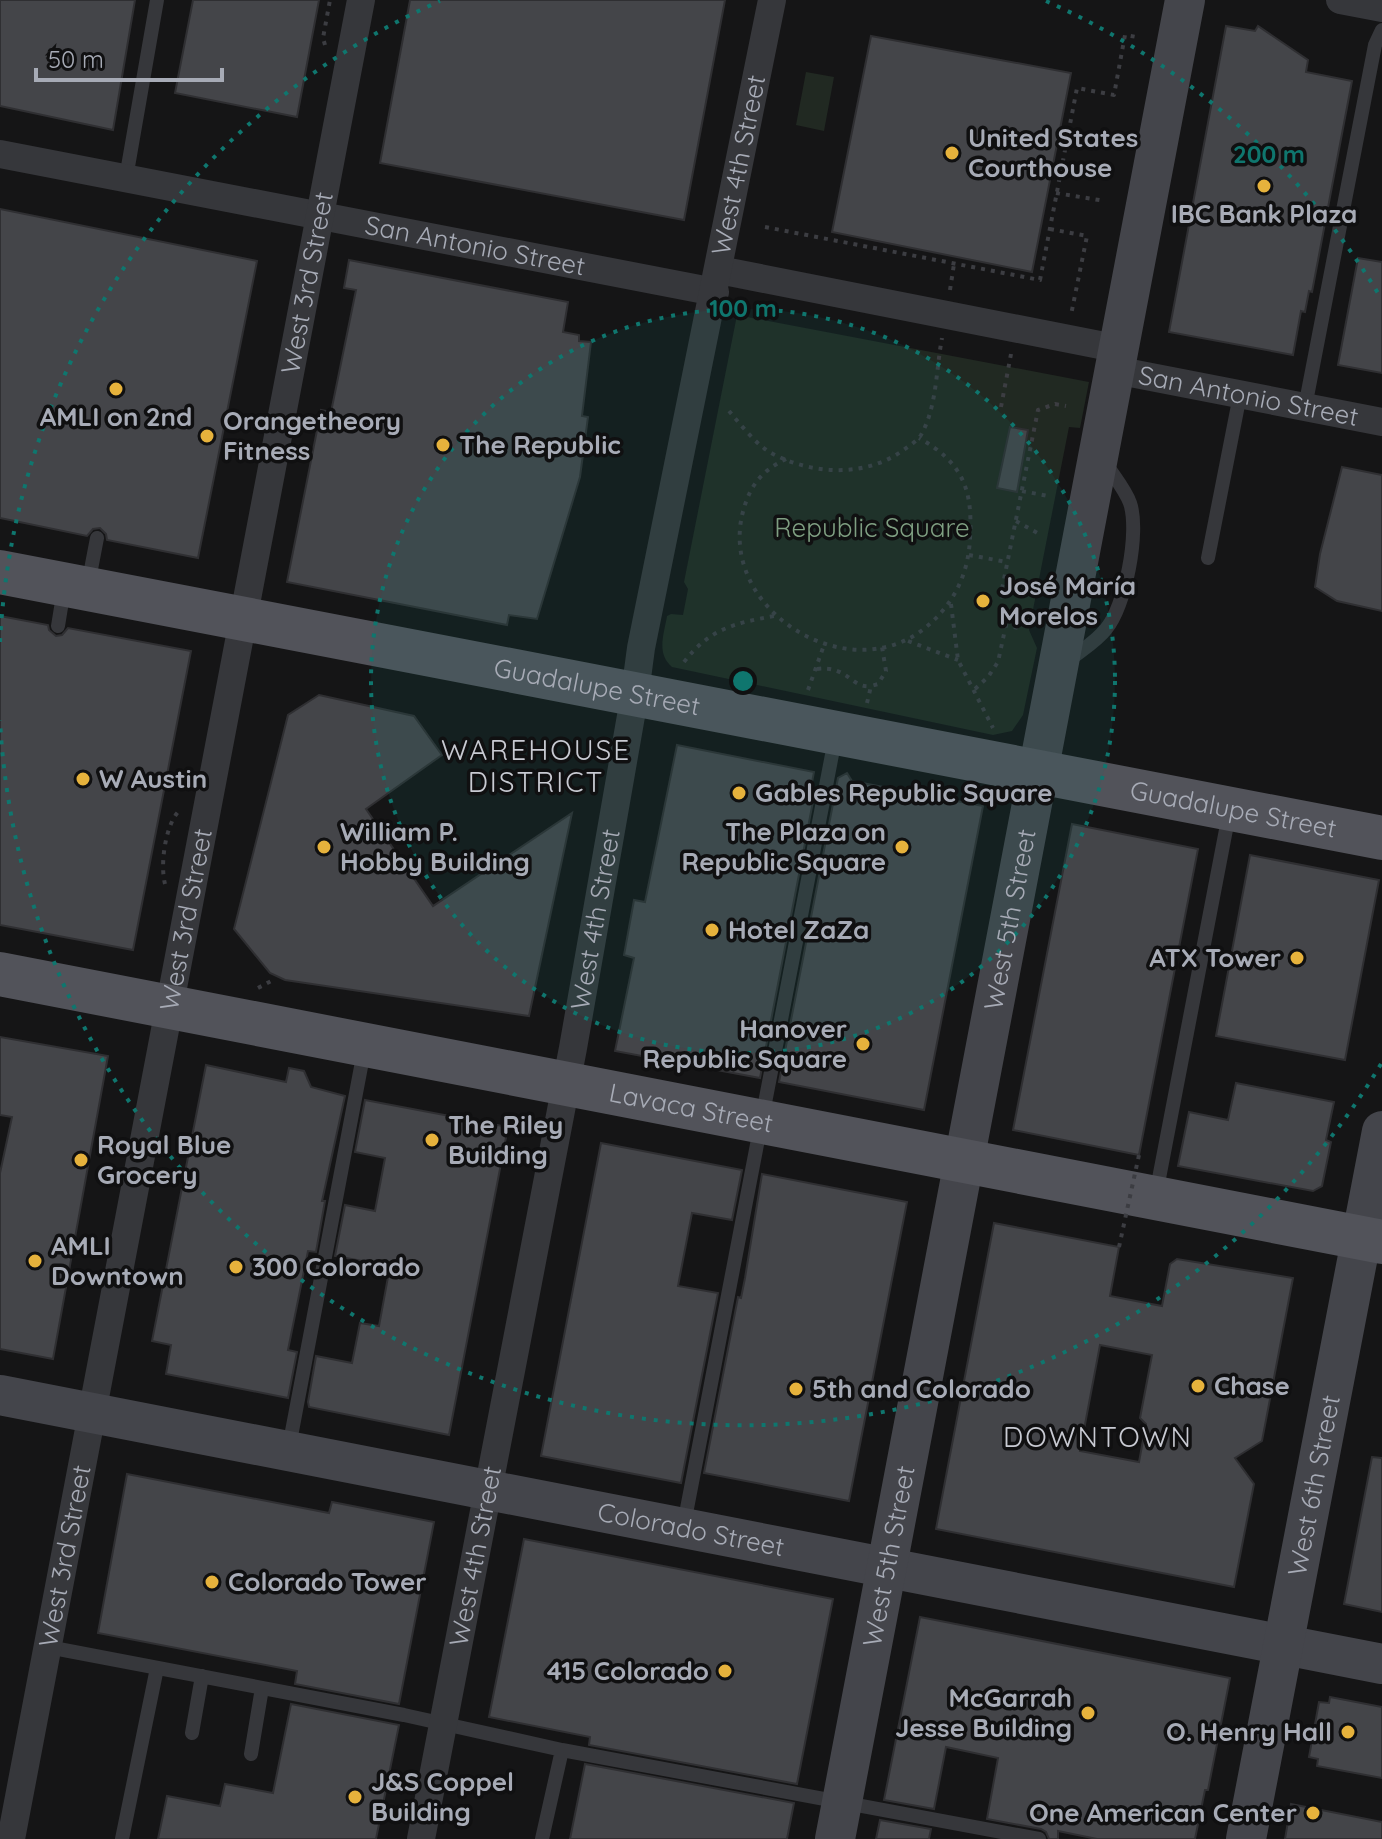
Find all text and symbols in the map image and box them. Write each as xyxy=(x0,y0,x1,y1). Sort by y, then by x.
scale bar xyxy=(36,32,222,82)
text: 50 m xyxy=(48,44,104,74)
street label: West 4th Street xyxy=(704,72,772,258)
place label: United States Courthouse xyxy=(968,121,1138,184)
text: 200 m xyxy=(1233,139,1305,169)
marker: United States Courthouse xyxy=(943,144,961,162)
marker: IBC Bank Plaza xyxy=(1255,177,1273,195)
street label: West 3rd Street xyxy=(273,189,340,377)
place label: IBC Bank Plaza xyxy=(1171,197,1357,230)
street label: San Antonio Street xyxy=(363,208,588,283)
text: 100 m xyxy=(709,293,777,323)
street label: San Antonio Street xyxy=(1136,358,1361,433)
marker: AMLI on 2nd xyxy=(107,380,125,398)
place label: AMLI on 2nd xyxy=(40,400,192,433)
place label: Orangetheory Fitness xyxy=(223,404,401,467)
marker: Orangetheory Fitness xyxy=(198,427,216,445)
place label: The Republic xyxy=(459,428,621,461)
marker: The Republic xyxy=(434,436,452,454)
park label: Republic Square xyxy=(774,511,970,544)
place label: José María Morelos xyxy=(999,569,1136,632)
marker: José María Morelos xyxy=(974,592,992,610)
street label: Guadalupe Street xyxy=(491,650,703,722)
centre of rings xyxy=(729,667,757,695)
district label: WAREHOUSE DISTRICT xyxy=(441,732,631,799)
place label: W Austin xyxy=(99,762,207,795)
marker: W Austin xyxy=(74,770,92,788)
street label: Guadalupe Street xyxy=(1127,773,1339,845)
place label: Gables Republic Square xyxy=(755,776,1052,809)
marker: Gables Republic Square xyxy=(730,784,748,802)
place label: William P. Hobby Building xyxy=(340,815,530,878)
place label: The Plaza on Republic Square xyxy=(682,815,886,878)
street label: West 3rd Street xyxy=(152,826,219,1013)
street label: West 4th Street xyxy=(563,826,627,1012)
street label: West 5th Street xyxy=(976,826,1043,1013)
marker: William P. Hobby Building xyxy=(315,838,333,856)
marker: The Plaza on Republic Square xyxy=(893,838,911,856)
place label: Hotel ZaZa xyxy=(728,913,869,946)
marker: Hotel ZaZa xyxy=(703,921,721,939)
place label: ATX Tower xyxy=(1149,941,1281,974)
marker: ATX Tower xyxy=(1288,949,1306,967)
place label: Hanover Republic Square xyxy=(643,1012,847,1075)
marker: Hanover Republic Square xyxy=(854,1035,872,1053)
street label: Lavaca Street xyxy=(606,1076,776,1140)
place label: The Riley Building xyxy=(448,1108,563,1171)
place label: Royal Blue Grocery xyxy=(97,1128,231,1191)
marker: The Riley Building xyxy=(423,1131,441,1149)
marker: Royal Blue Grocery xyxy=(72,1151,90,1169)
place label: AMLI Downtown xyxy=(51,1229,184,1292)
place label: 300 Colorado xyxy=(252,1250,421,1283)
marker: AMLI Downtown xyxy=(26,1252,44,1270)
marker: 300 Colorado xyxy=(227,1258,245,1276)
place label: Chase xyxy=(1214,1369,1290,1402)
place label: 5th and Colorado xyxy=(812,1372,1031,1405)
marker: Chase xyxy=(1189,1377,1207,1395)
marker: 5th and Colorado xyxy=(787,1380,805,1398)
street label: West 6th Street xyxy=(1280,1392,1347,1579)
district label: DOWNTOWN xyxy=(1003,1419,1193,1454)
street label: West 3rd Street xyxy=(31,1462,98,1650)
street label: West 4th Street xyxy=(441,1463,508,1649)
street label: West 5th Street xyxy=(855,1463,922,1649)
street label: Colorado Street xyxy=(595,1495,787,1563)
place label: Colorado Tower xyxy=(228,1565,427,1598)
marker: Colorado Tower xyxy=(203,1573,221,1591)
place label: 415 Colorado xyxy=(547,1654,709,1687)
marker: 415 Colorado xyxy=(716,1662,734,1680)
place label: McGarrah Jesse Building xyxy=(895,1681,1072,1744)
marker: McGarrah Jesse Building xyxy=(1079,1704,1097,1722)
place label: O. Henry Hall xyxy=(1166,1715,1332,1748)
marker: O. Henry Hall xyxy=(1339,1723,1357,1741)
place label: J&S Coppel Building xyxy=(371,1765,514,1828)
marker: J&S Coppel Building xyxy=(346,1788,364,1806)
place label: One American Center xyxy=(1029,1796,1297,1829)
marker: One American Center xyxy=(1304,1804,1322,1822)

